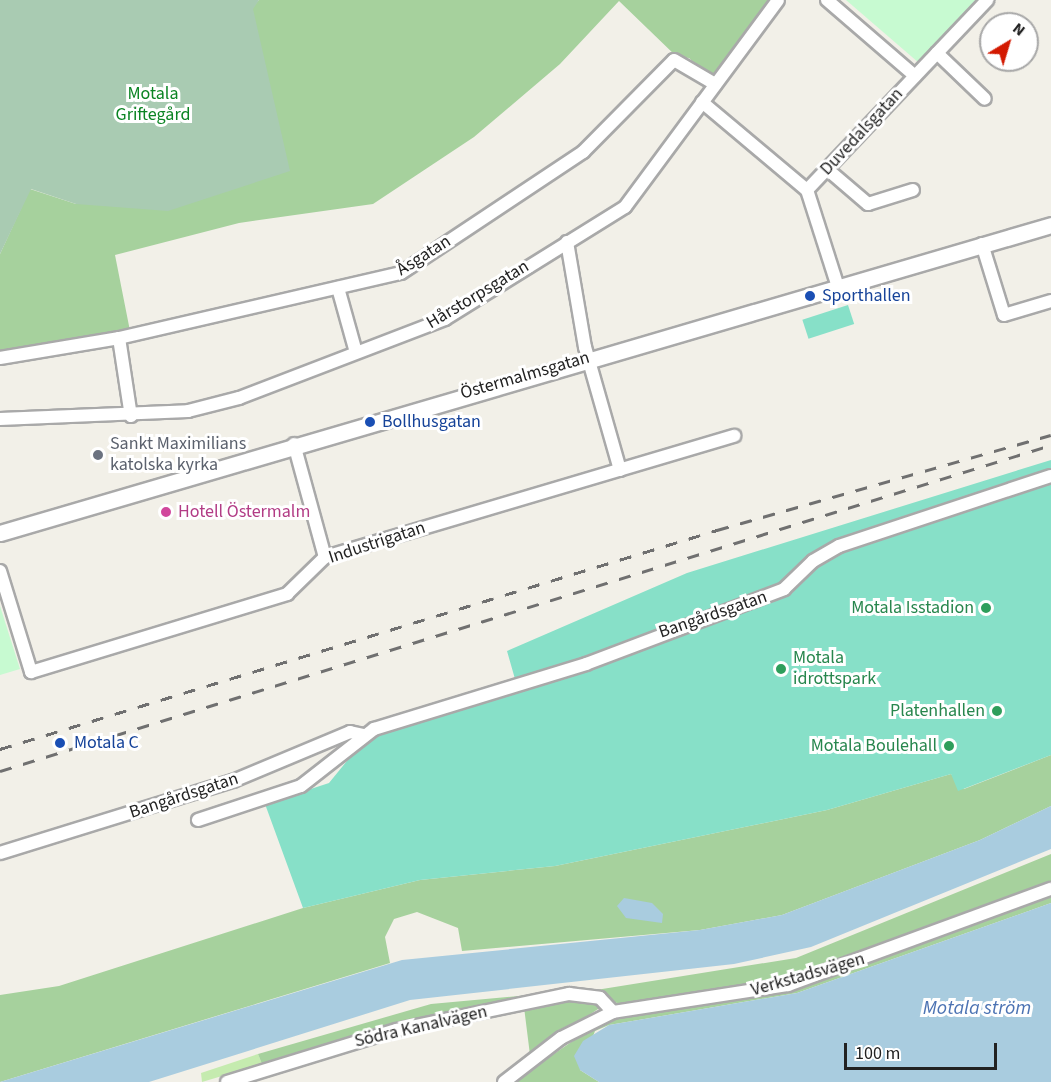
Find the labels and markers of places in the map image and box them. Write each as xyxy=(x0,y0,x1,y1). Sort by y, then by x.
place label: Sporthallen xyxy=(822,285,911,307)
marker: Sporthallen xyxy=(803,289,817,303)
place label: Bollhusgatan xyxy=(382,411,481,433)
marker: Bollhusgatan xyxy=(363,415,377,429)
place label: Sankt Maximilians katolska kyrka xyxy=(110,434,246,476)
marker: Sankt Maximilians katolska kyrka xyxy=(91,448,105,462)
place label: Hotell Östermalm xyxy=(178,501,310,523)
marker: Hotell Östermalm xyxy=(159,505,173,519)
place label: Motala Isstadion xyxy=(851,597,974,619)
marker: Motala Isstadion xyxy=(979,601,993,615)
place label: Motala idrottspark xyxy=(793,648,876,690)
marker: Motala idrottspark xyxy=(774,662,788,676)
place label: Platenhallen xyxy=(890,700,985,722)
marker: Platenhallen xyxy=(990,704,1004,718)
place label: Motala C xyxy=(74,732,139,754)
marker: Motala C xyxy=(51,734,69,752)
place label: Motala Boulehall xyxy=(811,735,937,757)
marker: Motala Boulehall xyxy=(942,739,956,753)

